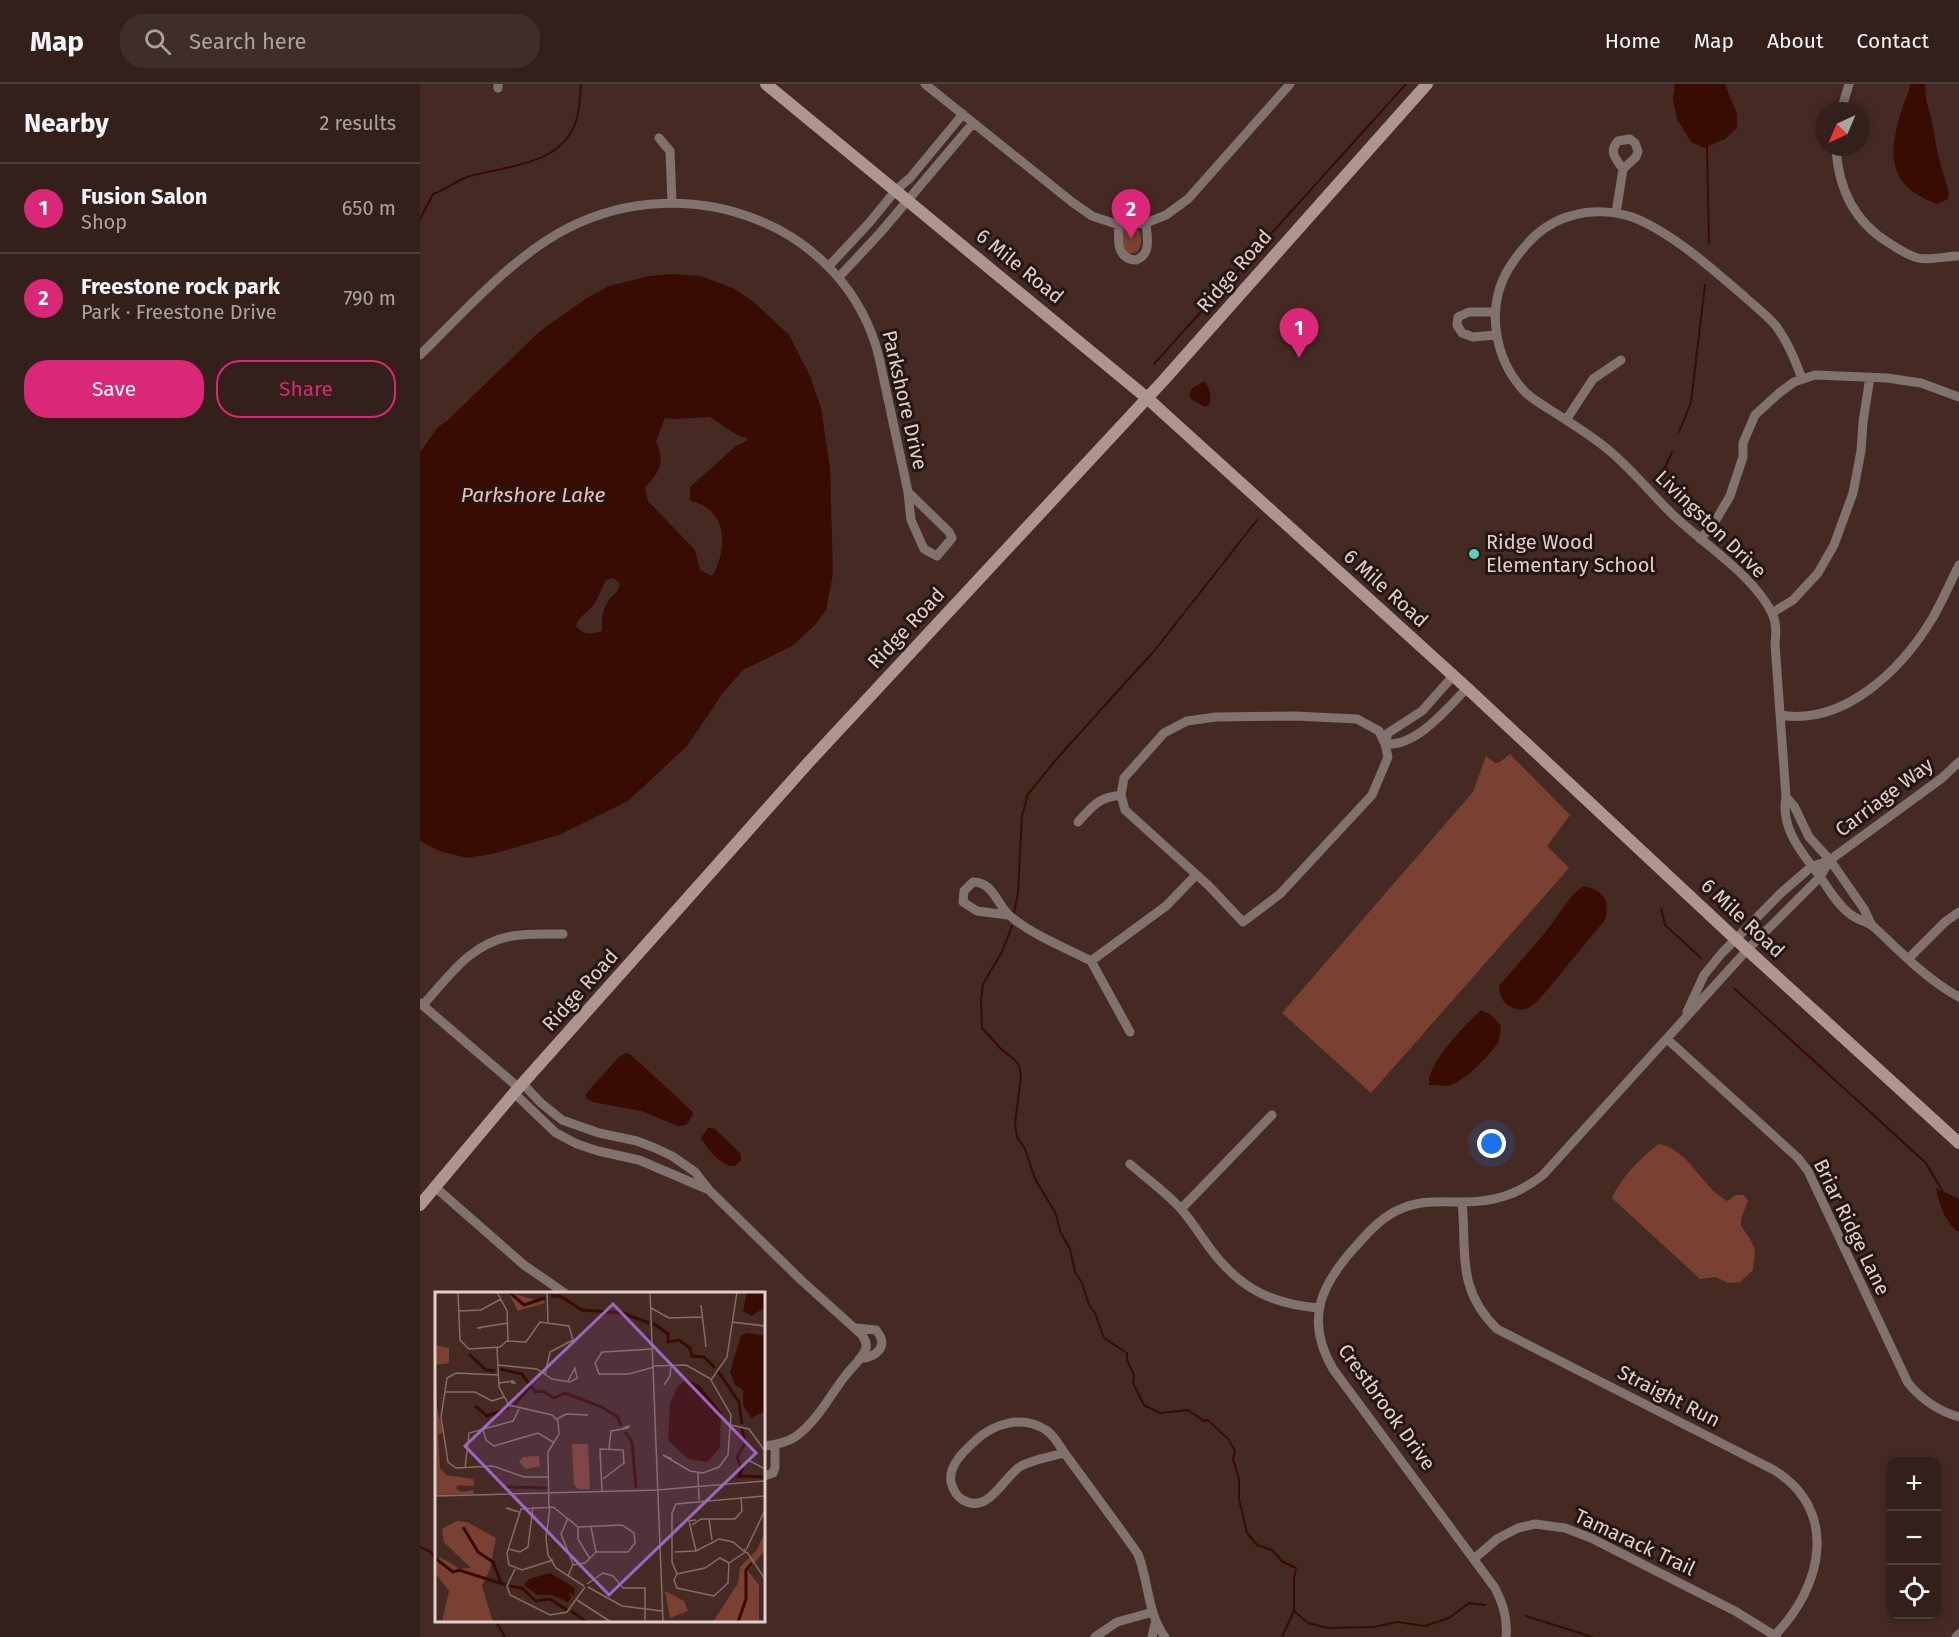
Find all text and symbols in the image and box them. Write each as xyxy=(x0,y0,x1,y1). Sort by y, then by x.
search box xyxy=(120,14,540,68)
text: Map xyxy=(30,25,84,58)
icon: search xyxy=(141,25,174,58)
text: Search here xyxy=(189,28,307,55)
text: Home xyxy=(1605,28,1661,54)
text: Map xyxy=(1694,28,1734,54)
text: About xyxy=(1767,28,1824,54)
text: Contact xyxy=(1857,28,1929,54)
north arrow xyxy=(1815,102,1869,156)
text: Nearby xyxy=(24,108,109,139)
text: 2 results xyxy=(319,111,396,135)
text: Fusion Salon xyxy=(81,183,207,210)
pin: 2 xyxy=(1112,190,1150,239)
text: 1 xyxy=(39,196,48,220)
text: 650 m xyxy=(342,196,396,220)
text: Shop xyxy=(81,210,127,234)
street label: 6 Mile Road xyxy=(972,224,1068,308)
street label: Ridge Road xyxy=(1191,225,1277,317)
text: Freestone rock park xyxy=(81,273,280,300)
text: 2 xyxy=(38,286,49,310)
text: 790 m xyxy=(343,286,396,310)
text: Park · Freestone Drive xyxy=(81,300,277,324)
pin: 1 xyxy=(1280,308,1318,358)
street label: Parkshore Drive xyxy=(877,328,933,472)
button: Save xyxy=(24,360,204,418)
button: Share xyxy=(216,360,396,418)
street label: Livingston Drive xyxy=(1651,465,1771,583)
water label: Parkshore Lake xyxy=(461,482,605,508)
place label: Ridge Wood Elementary School xyxy=(1486,530,1655,577)
street label: 6 Mile Road xyxy=(1339,544,1433,632)
marker: Ridge Wood Elementary School xyxy=(1467,547,1481,561)
street label: Ridge Road xyxy=(862,582,950,674)
street label: Carriage Way xyxy=(1830,752,1938,842)
street label: 6 Mile Road xyxy=(1696,873,1790,963)
street label: Ridge Road xyxy=(537,944,623,1036)
your location xyxy=(1477,1129,1506,1158)
street label: Briar Ridge Lane xyxy=(1809,1155,1895,1299)
inset map xyxy=(435,1292,765,1622)
street label: Crestbrook Drive xyxy=(1333,1339,1441,1475)
street label: Straight Run xyxy=(1614,1360,1724,1432)
map controls xyxy=(1887,1457,1941,1619)
button: + xyxy=(1887,1457,1941,1511)
street label: Tamarack Trail xyxy=(1571,1504,1699,1580)
button: − xyxy=(1887,1511,1941,1565)
button: locate xyxy=(1887,1565,1941,1619)

